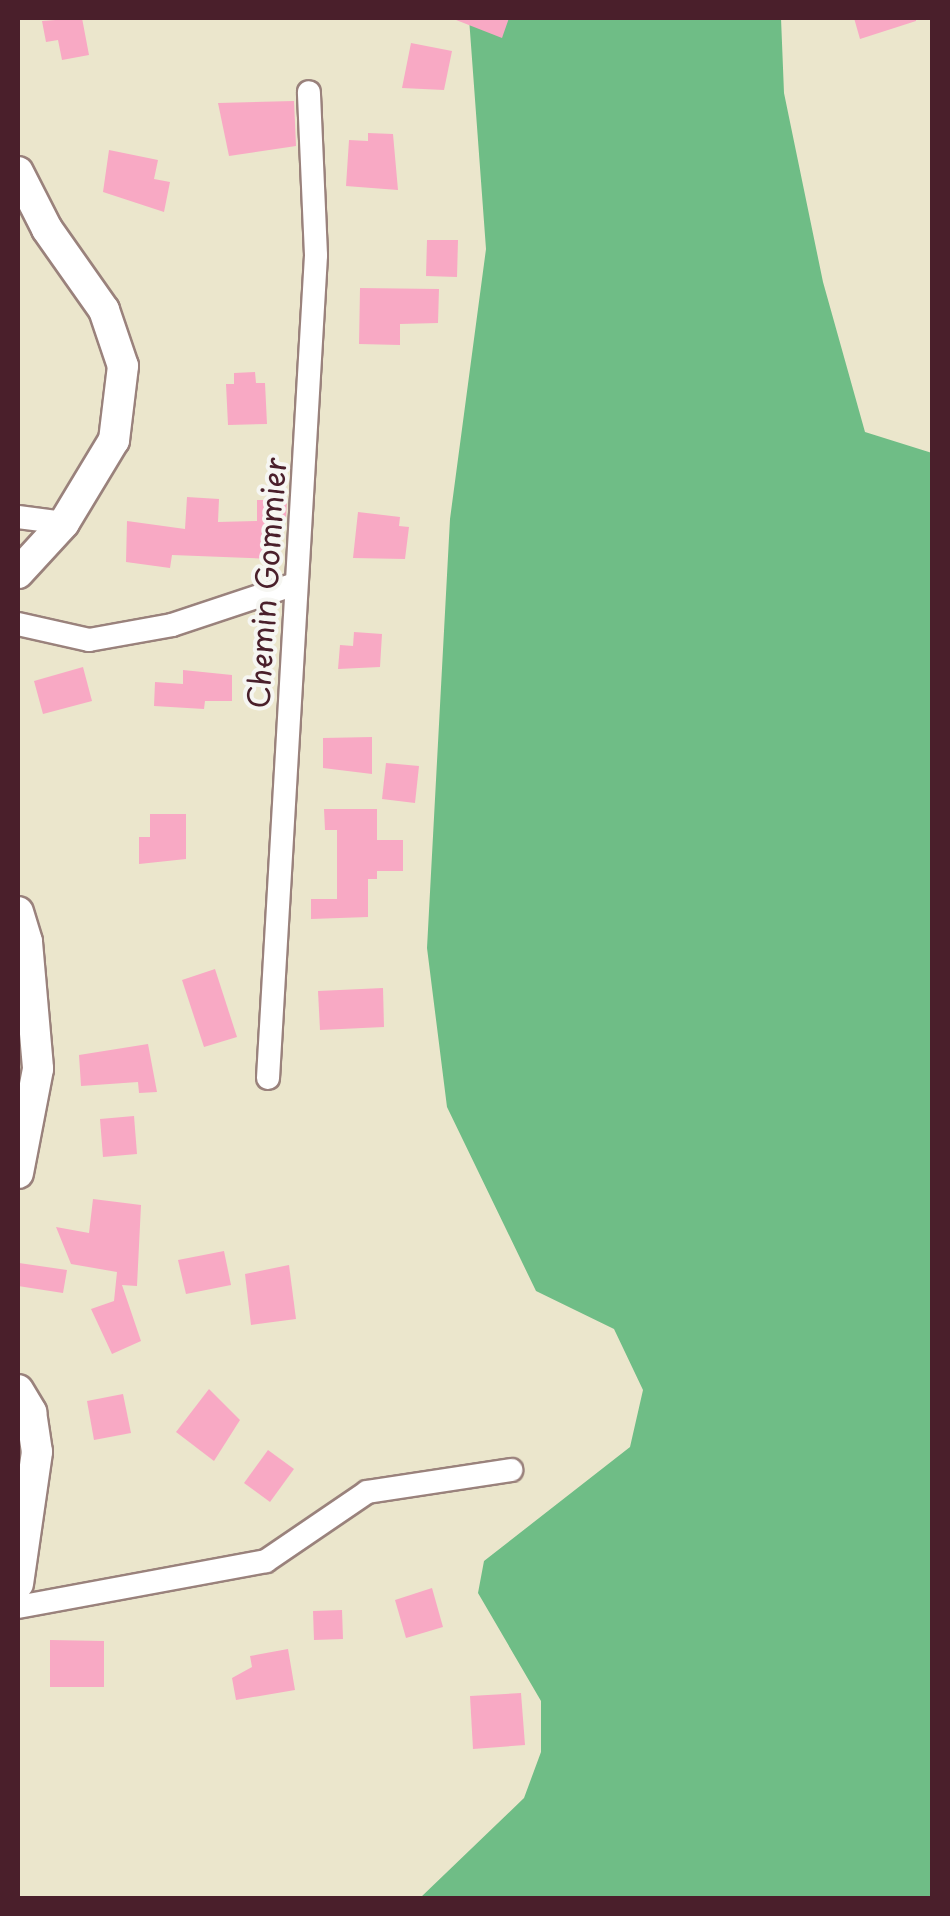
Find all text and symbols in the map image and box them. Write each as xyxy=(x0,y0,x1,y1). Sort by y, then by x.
street label: Chemin Gommier xyxy=(239,456,293,710)

